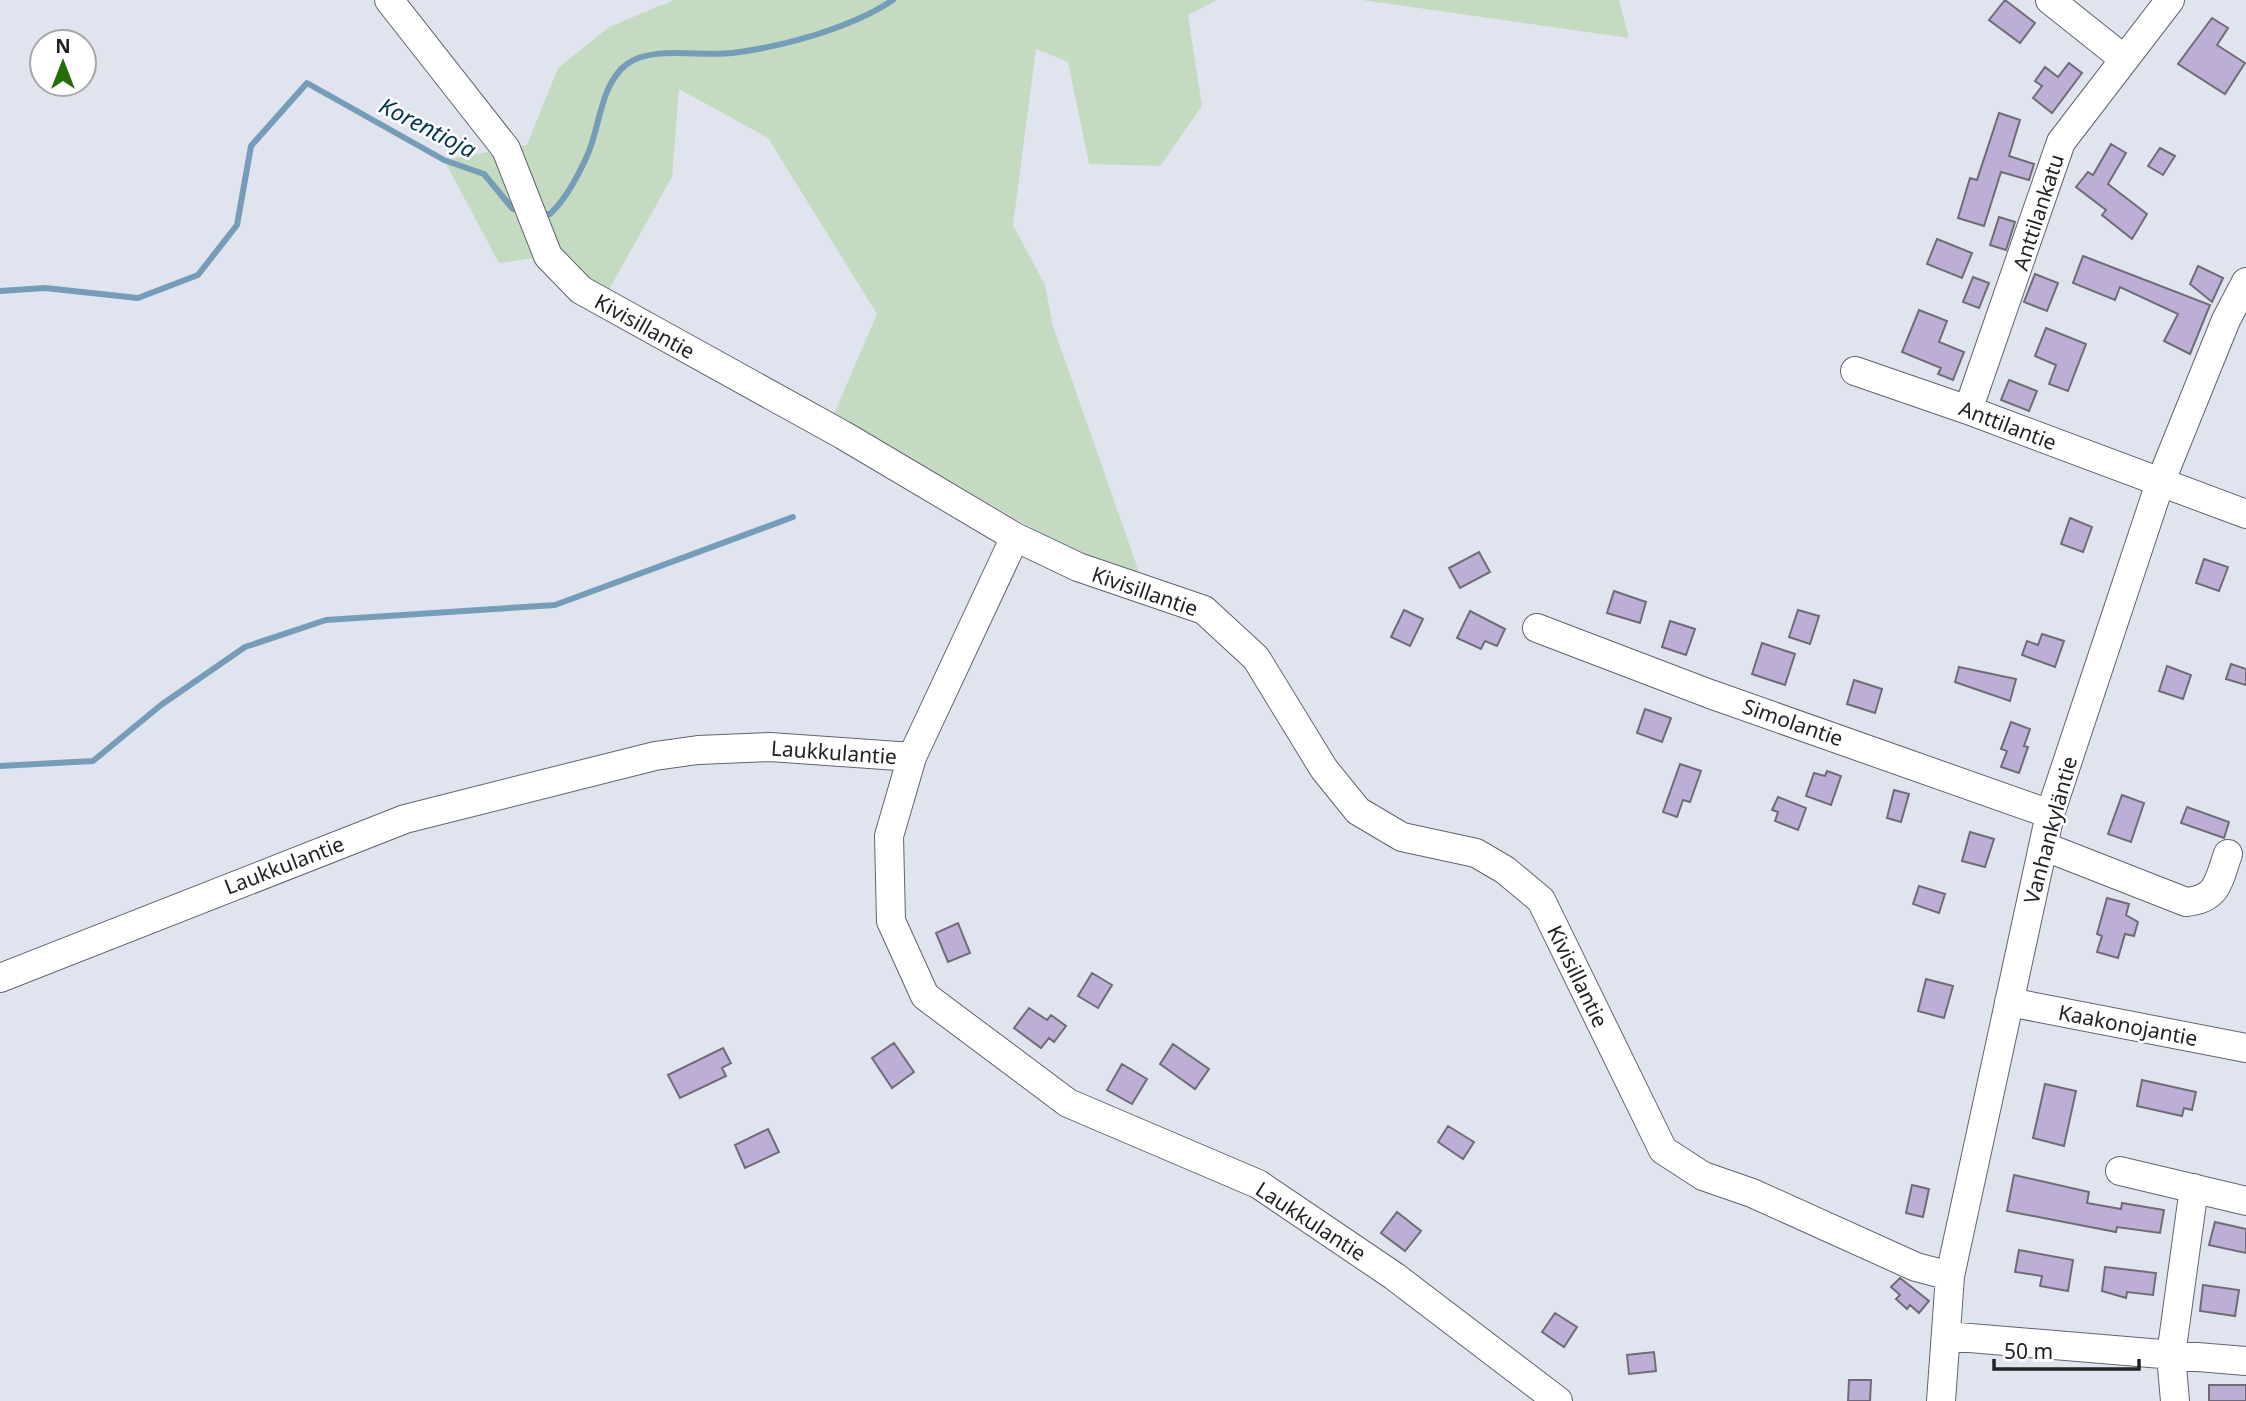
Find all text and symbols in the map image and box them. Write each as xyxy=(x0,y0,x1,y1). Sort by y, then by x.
north arrow xyxy=(28,28,98,98)
text: N xyxy=(55,33,71,59)
water label: Korentioja xyxy=(374,89,482,165)
street label: Anttilankatu xyxy=(2006,150,2070,274)
street label: Kivisillantie xyxy=(590,287,700,365)
street label: Anttilantie xyxy=(1955,394,2061,456)
street label: Kivisillantie xyxy=(1088,560,1202,622)
street label: Simolantie xyxy=(1739,692,1847,752)
street label: Laukkulantie xyxy=(770,734,898,770)
street label: Vanhankyläntie xyxy=(2017,753,2083,907)
street label: Laukkulantie xyxy=(220,829,348,901)
street label: Kivisillantie xyxy=(1541,920,1615,1032)
street label: Kaakonojantie xyxy=(2056,998,2200,1052)
street label: Laukkulantie xyxy=(1250,1175,1372,1267)
scale bar xyxy=(1994,1328,2139,1372)
text: 50 m xyxy=(2004,1337,2053,1365)

